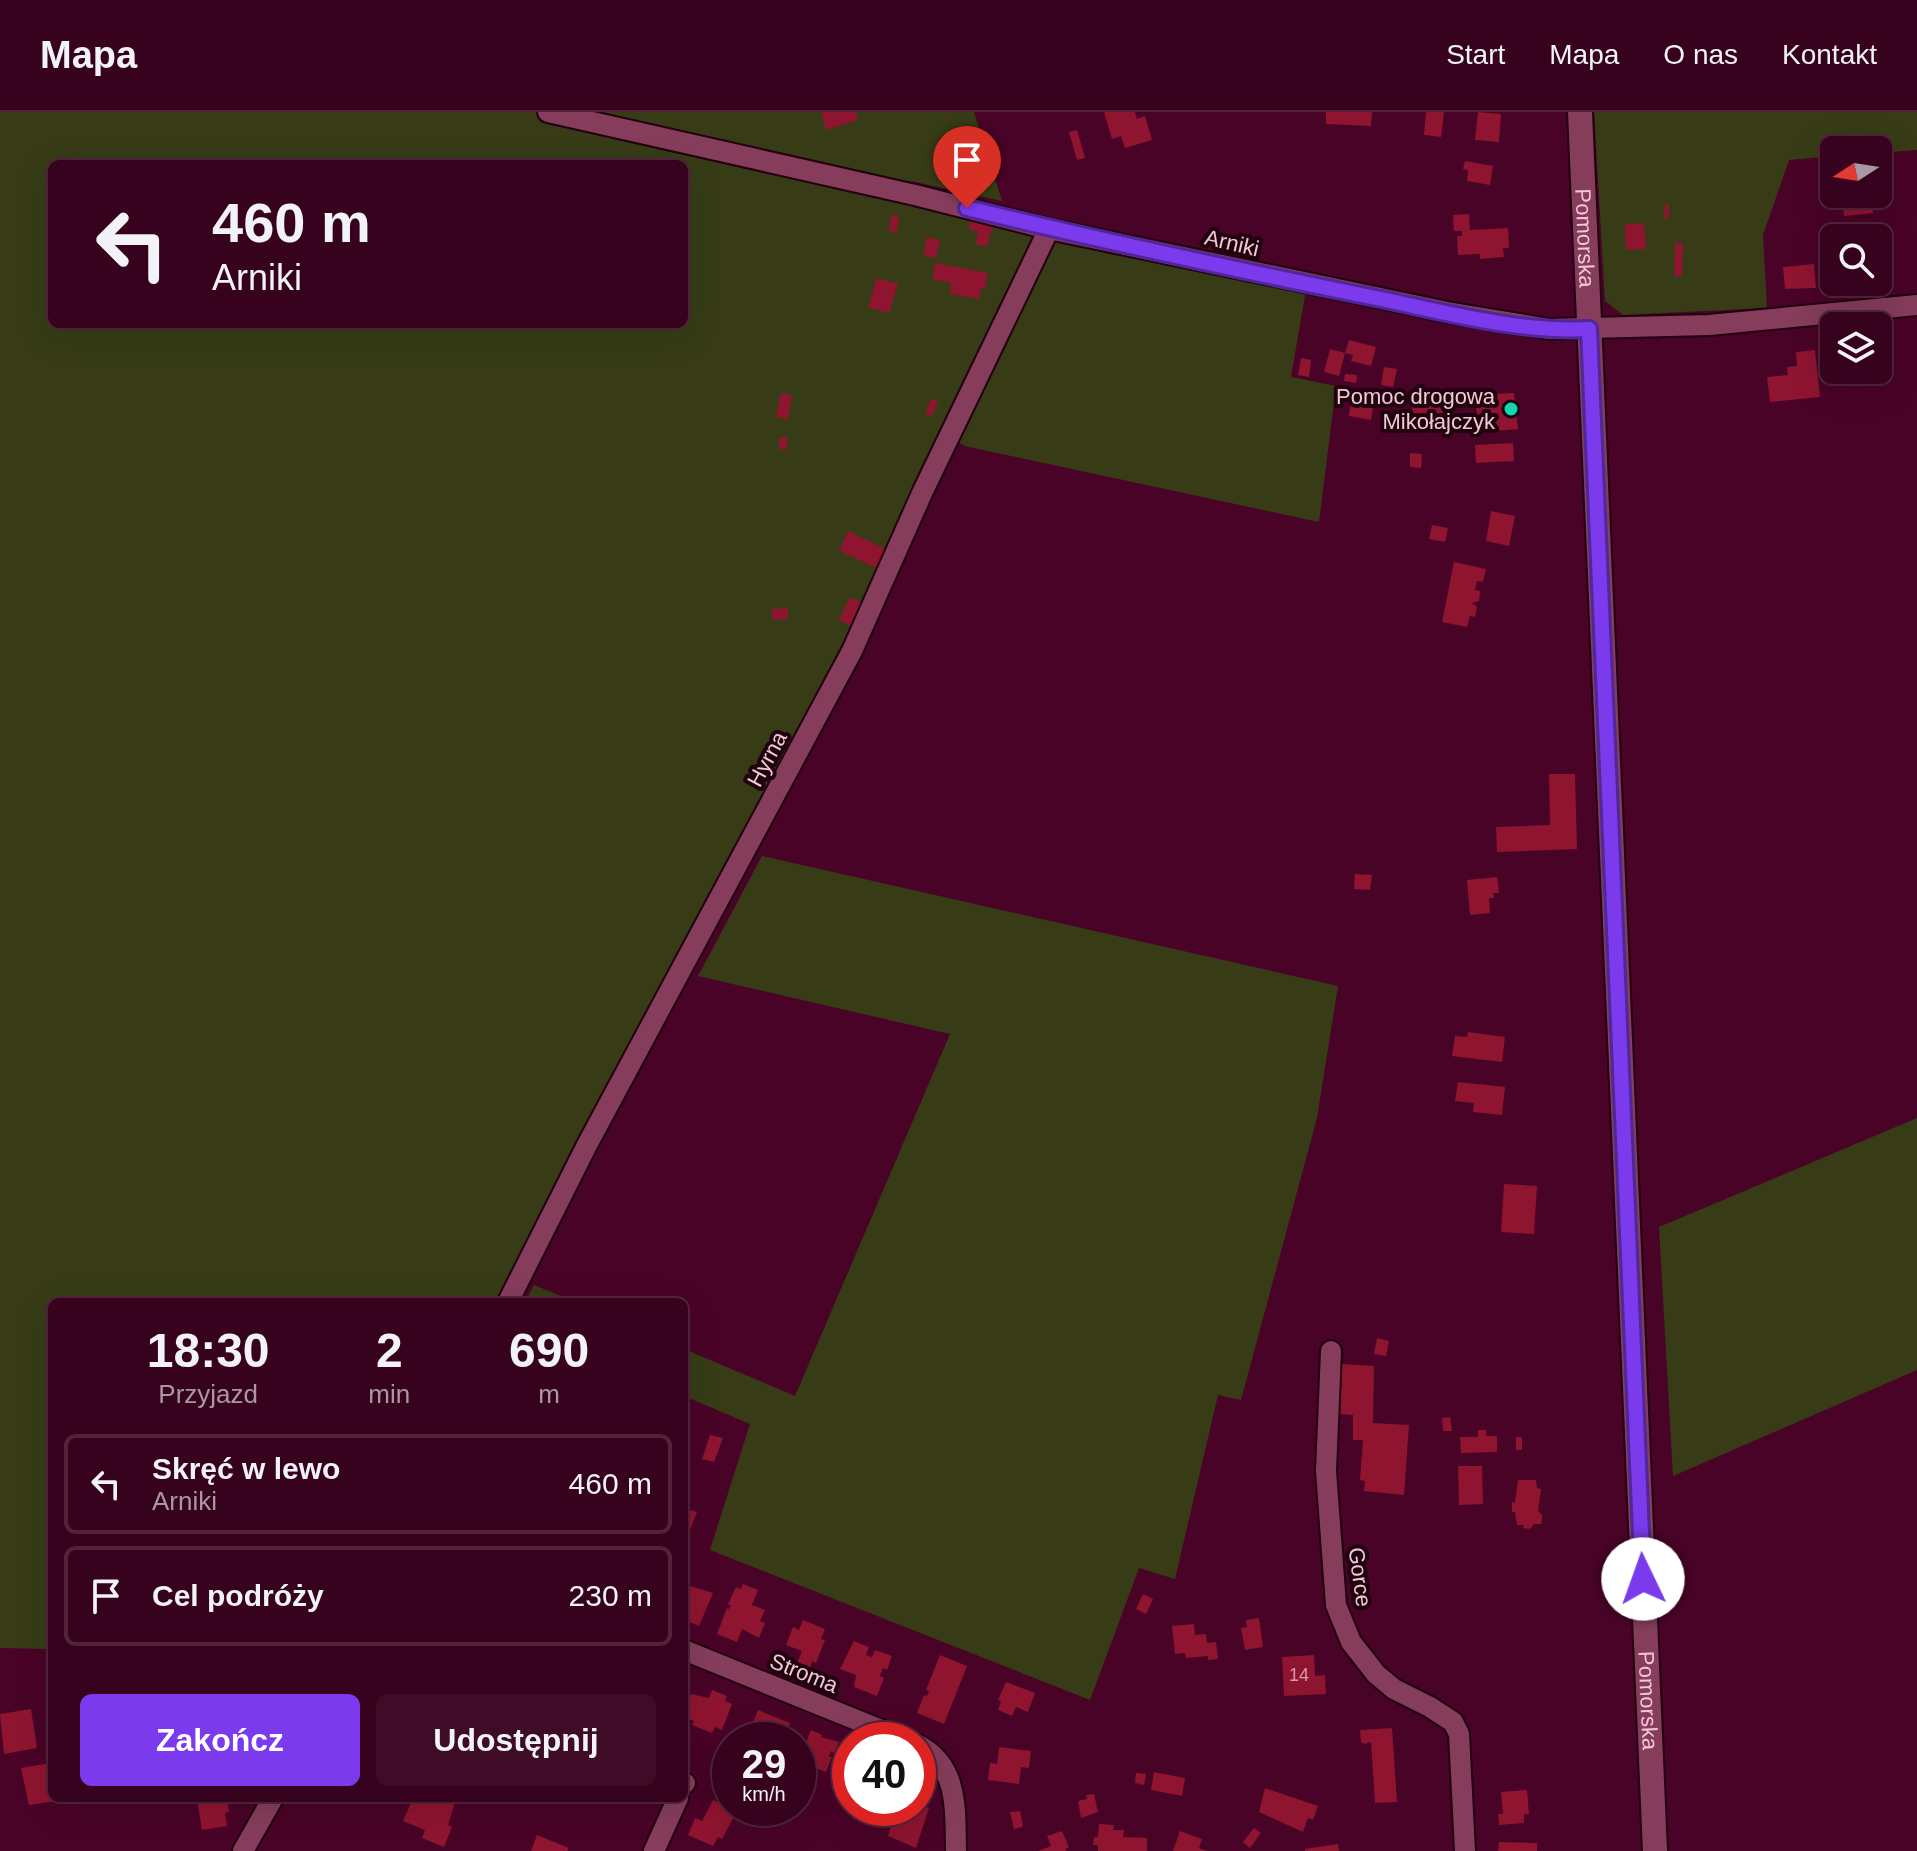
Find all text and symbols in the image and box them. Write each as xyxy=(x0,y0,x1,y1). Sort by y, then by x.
text: Mapa xyxy=(40,34,137,76)
text: Start xyxy=(1446,39,1505,70)
text: Mapa xyxy=(1549,39,1619,70)
text: O nas xyxy=(1663,39,1738,70)
text: Kontakt xyxy=(1782,39,1877,70)
pin xyxy=(933,126,1001,208)
north arrow xyxy=(1820,136,1892,208)
map controls xyxy=(1820,136,1892,384)
icon: arrive xyxy=(945,138,989,182)
street label: Pomorska xyxy=(1571,188,1600,289)
text: 460 m xyxy=(212,191,371,254)
icon: left xyxy=(80,192,184,296)
button: search xyxy=(1820,224,1892,296)
street label: Arniki xyxy=(1202,225,1262,261)
text: Arniki xyxy=(212,257,302,298)
button: layers xyxy=(1820,312,1892,384)
place label: Pomoc drogowa Mikołajczyk xyxy=(1336,384,1496,434)
marker: Pomoc drogowa Mikołajczyk xyxy=(1502,400,1520,418)
street label: Hyrna xyxy=(742,727,792,791)
text: 18:30 xyxy=(147,1324,270,1377)
text: 2 xyxy=(376,1324,403,1377)
text: 690 xyxy=(509,1324,589,1377)
text: Przyjazd xyxy=(158,1379,258,1409)
text: min xyxy=(368,1379,410,1409)
text: m xyxy=(538,1379,560,1409)
text: Skręć w lewo xyxy=(152,1452,340,1485)
icon: left xyxy=(84,1462,128,1506)
text: 460 m xyxy=(569,1467,652,1500)
text: Arniki xyxy=(152,1486,217,1516)
position arrow xyxy=(1601,1537,1685,1621)
street label: Gorce xyxy=(1343,1546,1377,1608)
icon: arrive xyxy=(84,1574,128,1618)
text: Cel podróży xyxy=(152,1579,324,1612)
text: 230 m xyxy=(569,1579,652,1612)
street label: Stroma xyxy=(766,1648,842,1698)
street label: Pomorska xyxy=(1634,1650,1663,1751)
house number: 14 xyxy=(1289,1665,1309,1685)
button: Zakończ xyxy=(80,1694,360,1786)
button: Udostępnij xyxy=(376,1694,656,1786)
speed limit sign: 40 xyxy=(832,1722,936,1826)
text: 29 xyxy=(742,1742,786,1786)
text: km/h xyxy=(742,1783,786,1805)

